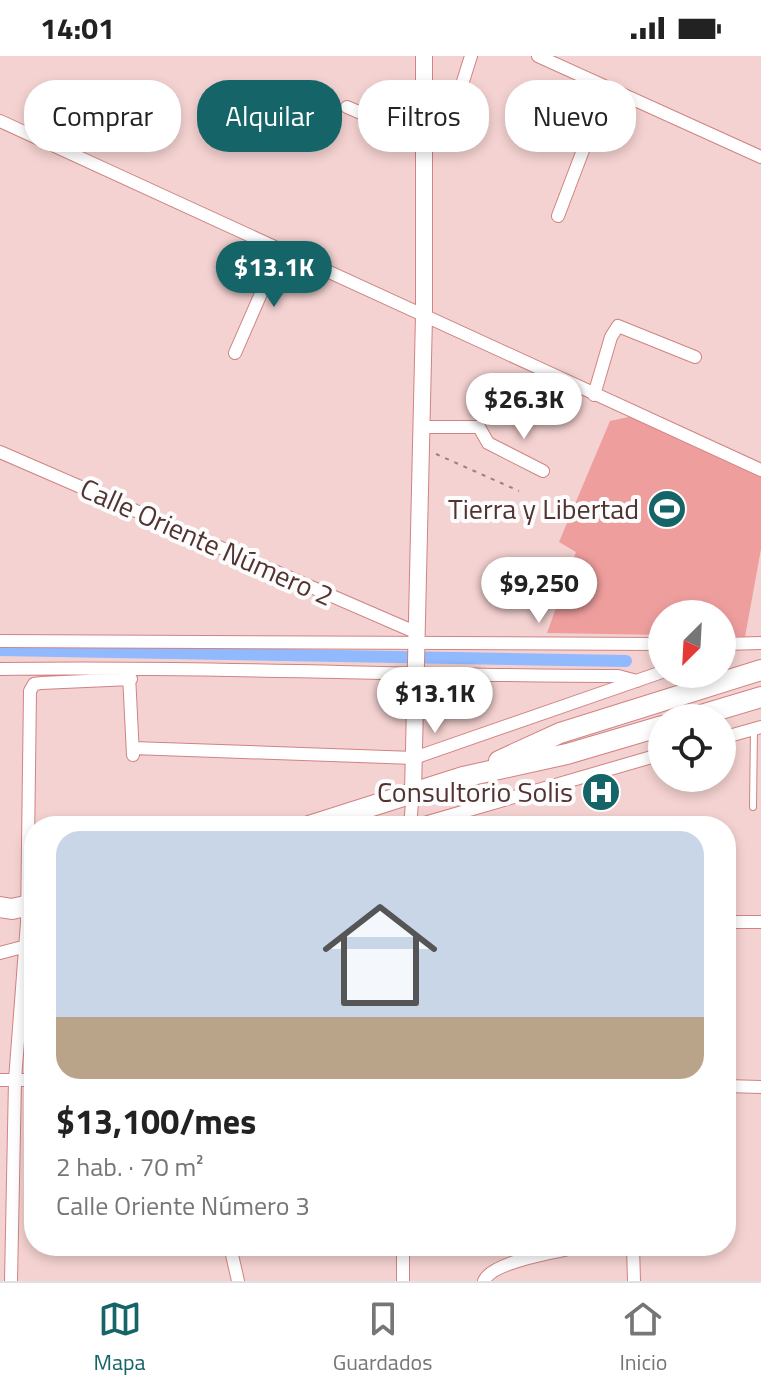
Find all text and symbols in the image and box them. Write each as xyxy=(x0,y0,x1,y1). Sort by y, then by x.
text: 14:01 xyxy=(40,5,115,51)
chip: Comprar xyxy=(24,80,181,152)
chip: Alquilar xyxy=(197,80,342,152)
chip: Filtros xyxy=(358,80,489,152)
chip: Nuevo xyxy=(505,80,636,152)
pin: $13.1K xyxy=(209,241,339,309)
text: $13.1K xyxy=(234,247,314,286)
pin: $26.3K xyxy=(459,373,589,441)
text: $26.3K xyxy=(484,379,564,418)
street label: Calle Oriente Número 2 xyxy=(74,466,341,617)
place label: Tierra y Libertad xyxy=(448,487,639,530)
sports icon: Tierra y Libertad xyxy=(646,488,688,530)
pin: $9,250 xyxy=(474,557,604,625)
text: $9,250 xyxy=(499,563,579,602)
north arrow xyxy=(648,600,736,688)
map controls xyxy=(648,600,736,792)
pin: $13.1K xyxy=(370,667,500,735)
text: $13.1K xyxy=(395,673,475,712)
button: locate xyxy=(648,704,736,792)
place label: Consultorio Solis xyxy=(377,770,573,813)
hospital icon: Consultorio Solis xyxy=(580,771,622,813)
icon: home xyxy=(308,883,452,1027)
text: $13,100/mes xyxy=(56,1095,256,1147)
text: 2 hab. · 70 m² xyxy=(56,1147,204,1186)
text: Calle Oriente Número 3 xyxy=(56,1186,310,1225)
tab: Mapa xyxy=(94,1297,146,1379)
tab: Guardados xyxy=(333,1297,432,1379)
tab: Inicio xyxy=(619,1297,667,1379)

